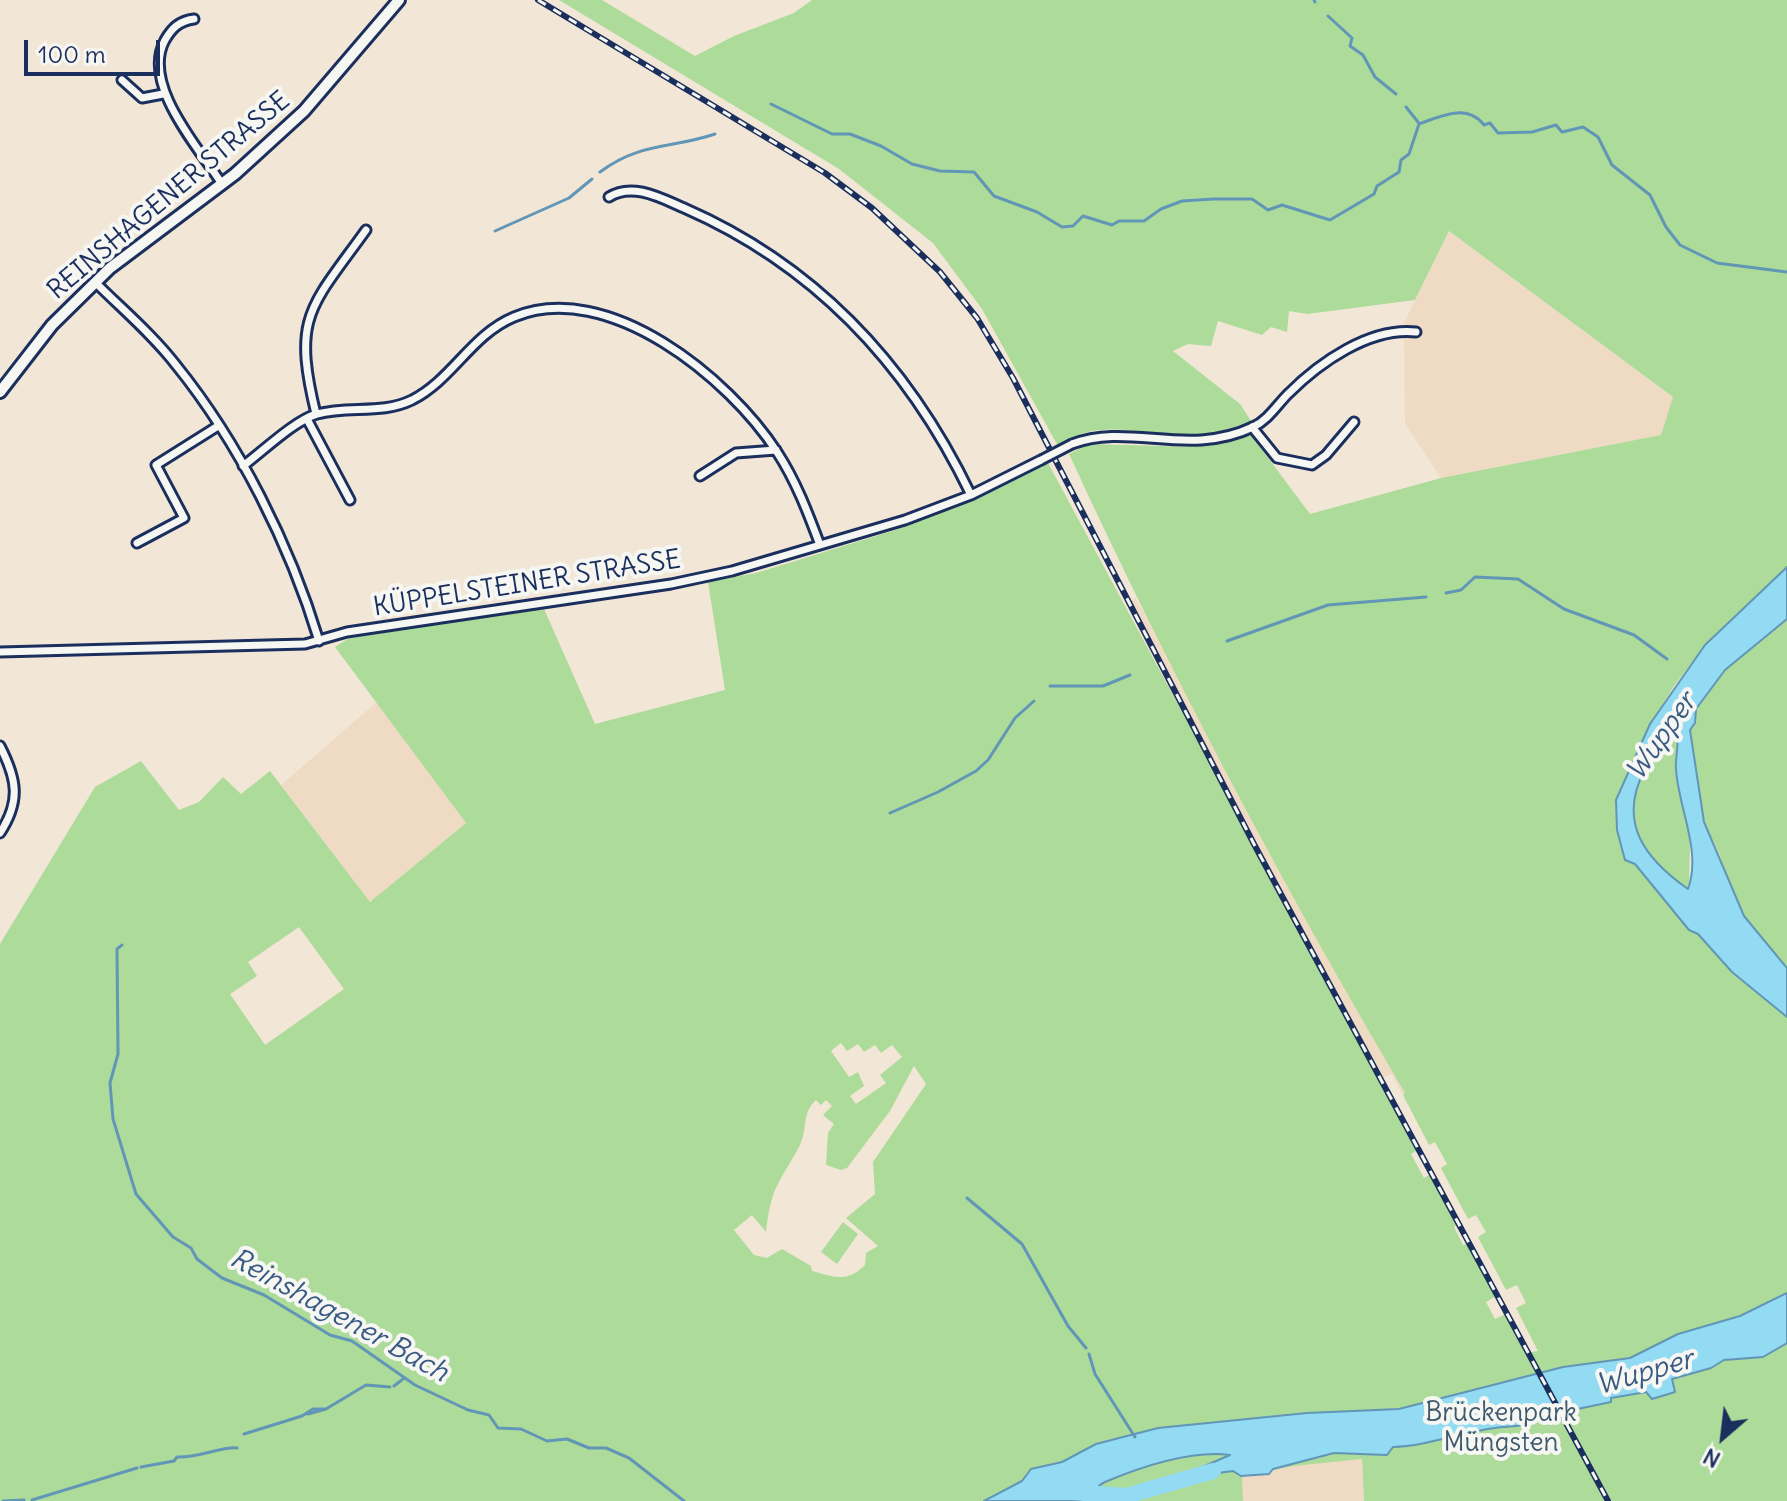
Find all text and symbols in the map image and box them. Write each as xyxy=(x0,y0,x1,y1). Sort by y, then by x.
scale bar xyxy=(28,24,164,74)
text: 100 m xyxy=(38,39,106,69)
street label: REINSHAGENER STRASSE xyxy=(42,86,296,306)
street label: KÜPPELSTEINER STRASSE xyxy=(371,544,683,624)
water label: Wupper xyxy=(1620,687,1704,787)
water label: Reinshagener Bach xyxy=(224,1242,454,1390)
water label: Wupper xyxy=(1593,1343,1697,1403)
north arrow xyxy=(1683,1397,1763,1477)
park label: Brückenpark Müngsten xyxy=(1425,1398,1577,1460)
text: N xyxy=(1698,1442,1725,1474)

